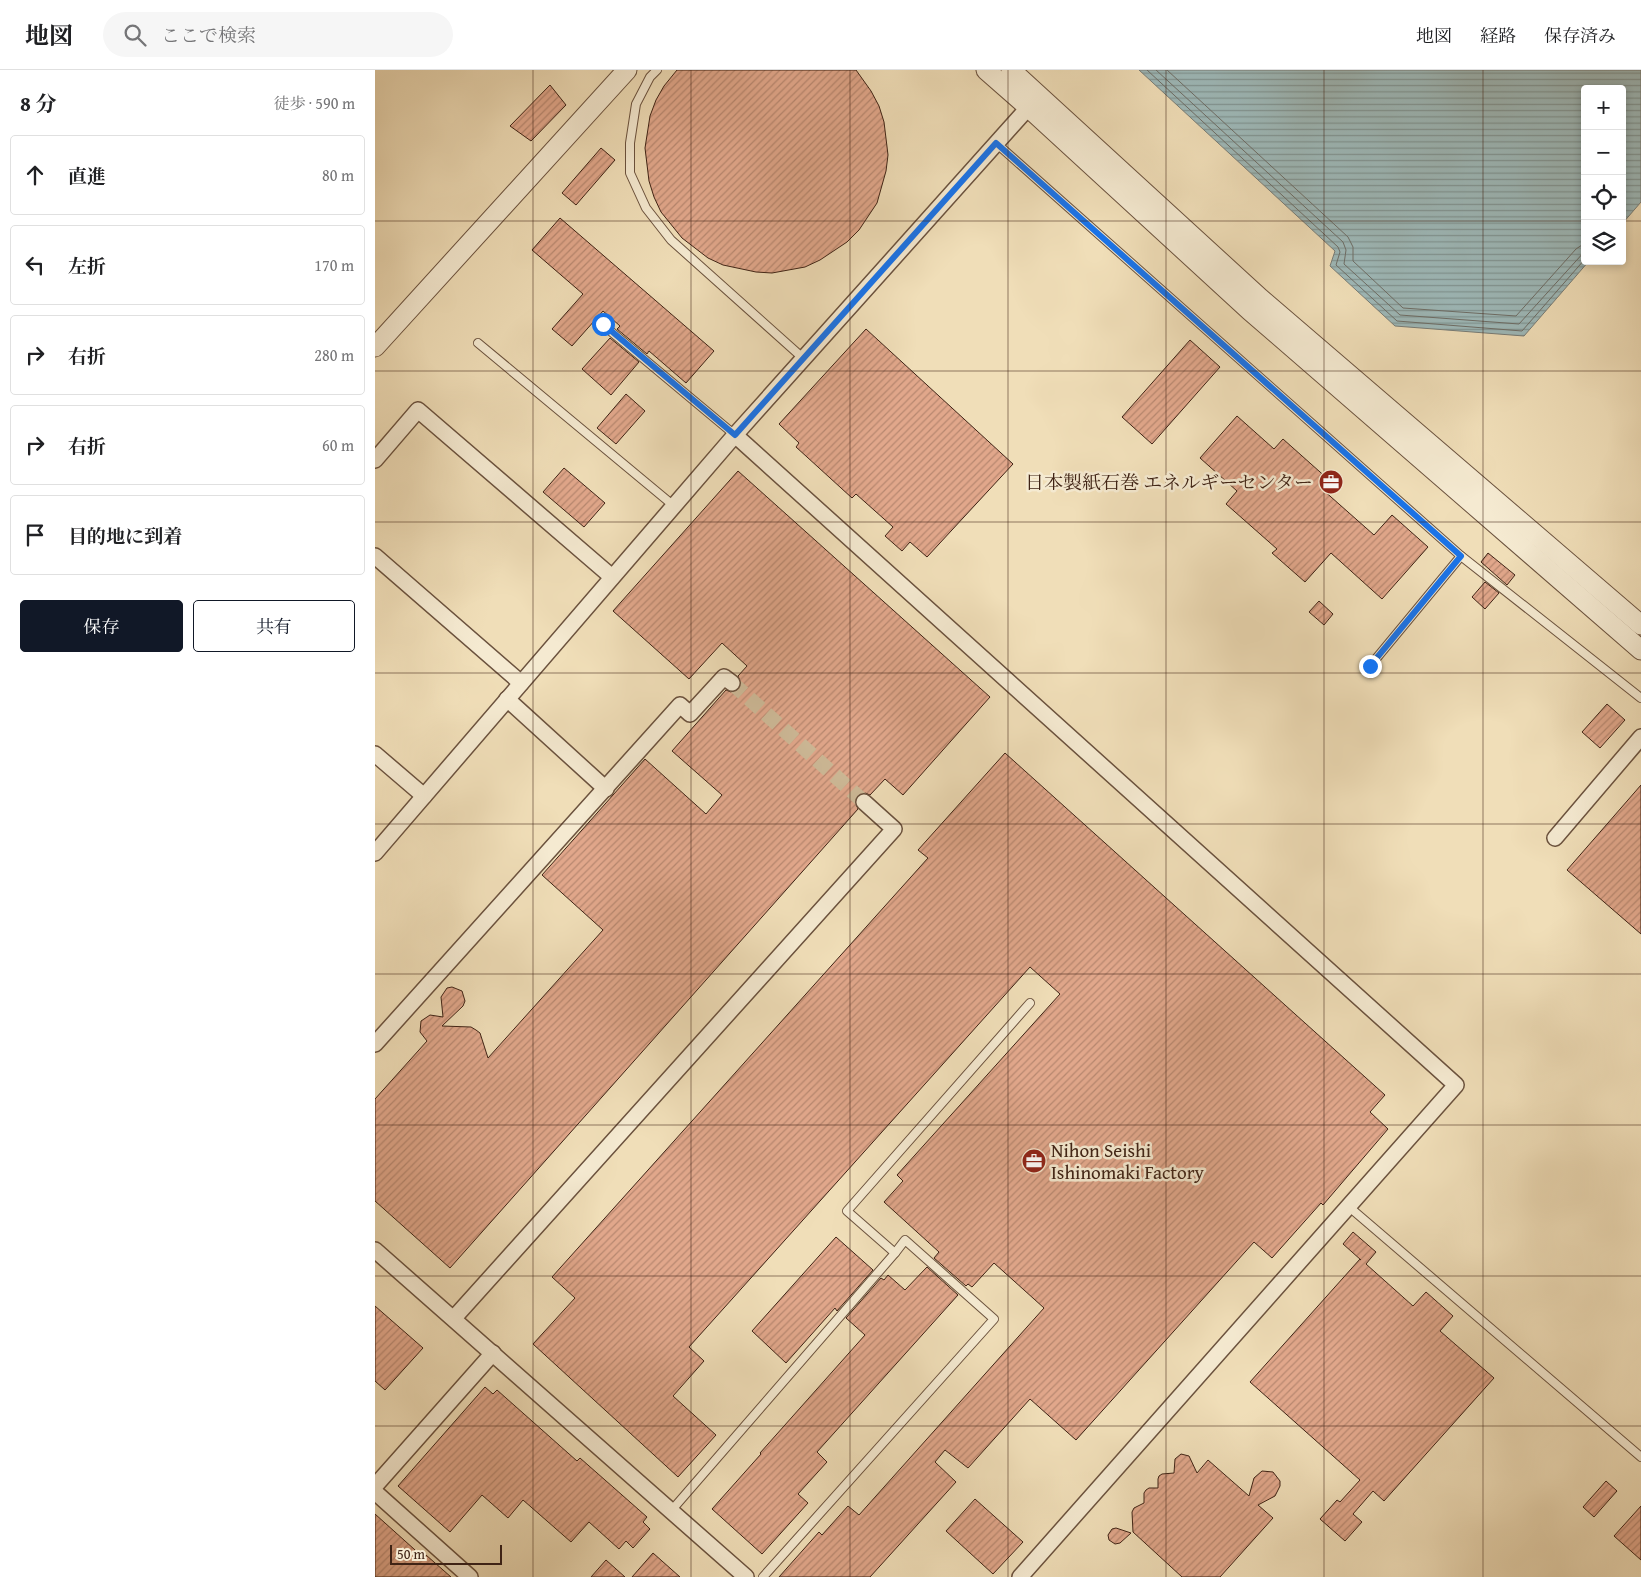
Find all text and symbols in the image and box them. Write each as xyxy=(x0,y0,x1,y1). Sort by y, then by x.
search box xyxy=(103,12,453,57)
text: 地図 xyxy=(25,18,73,53)
icon: search xyxy=(121,21,149,49)
text: ここで検索 xyxy=(161,21,256,49)
text: 地図 xyxy=(1416,22,1452,49)
text: 経路 xyxy=(1480,22,1516,49)
text: 保存済み xyxy=(1544,22,1616,49)
map controls xyxy=(1581,85,1626,265)
button: + xyxy=(1581,85,1626,130)
text: 8 分 xyxy=(20,88,57,119)
text: 徒歩 · 590 m xyxy=(274,91,355,115)
button: − xyxy=(1581,130,1626,175)
icon: ahead xyxy=(21,161,49,189)
text: 直進 xyxy=(68,162,106,190)
text: 80 m xyxy=(322,163,354,187)
button: locate xyxy=(1581,175,1626,220)
button: layers xyxy=(1581,220,1626,265)
icon: left xyxy=(21,251,49,279)
text: 左折 xyxy=(68,252,106,280)
text: 170 m xyxy=(314,253,354,277)
route start xyxy=(592,313,615,336)
icon: right xyxy=(21,341,49,369)
text: 右折 xyxy=(68,342,106,370)
text: 280 m xyxy=(314,343,354,367)
icon: right xyxy=(21,431,49,459)
text: 右折 xyxy=(68,432,106,460)
text: 60 m xyxy=(322,433,354,457)
place label: 日本製紙石巻 エネルギーセンター xyxy=(1025,468,1313,496)
office icon: 日本製紙石巻 エネルギーセンター xyxy=(1318,469,1344,495)
icon: arrive xyxy=(21,521,49,549)
text: 目的地に到着 xyxy=(68,522,182,550)
button: 保存 xyxy=(20,600,183,652)
button: 共有 xyxy=(193,600,355,652)
route end xyxy=(1359,655,1382,678)
place label: Nihon Seishi Ishinomaki Factory xyxy=(1051,1136,1205,1186)
office icon: Nihon Seishi Ishinomaki Factory xyxy=(1021,1148,1047,1174)
scale bar xyxy=(390,1542,503,1565)
text: 50 m xyxy=(397,1544,425,1564)

